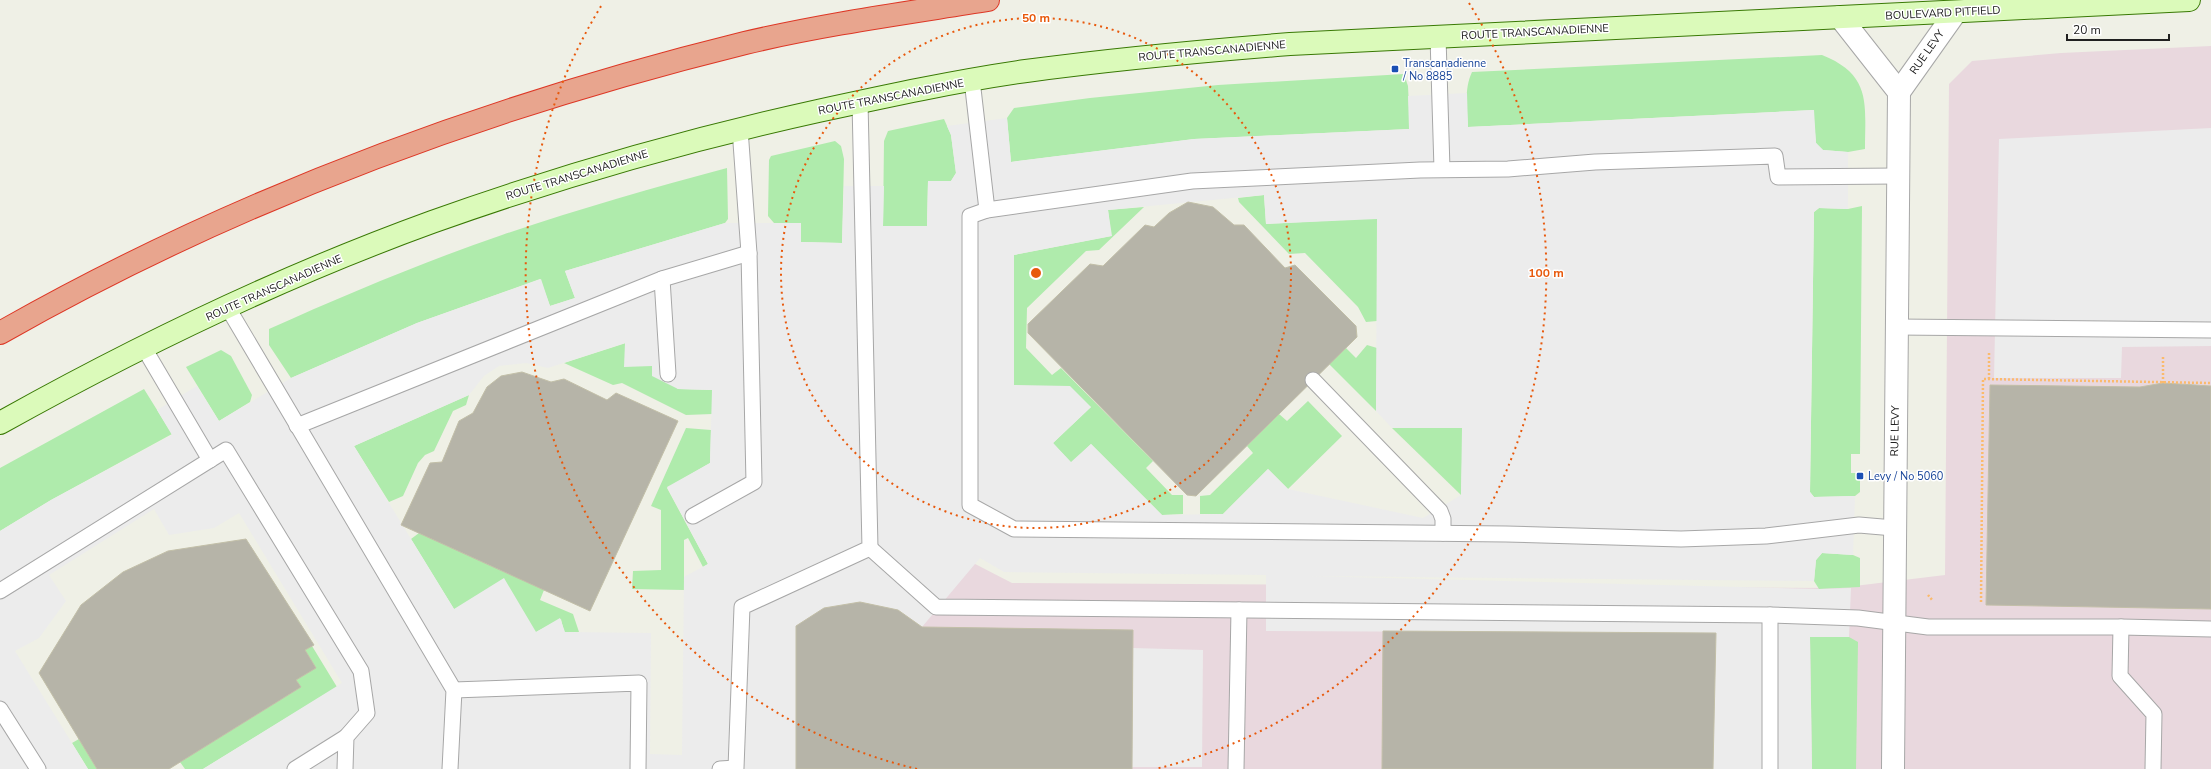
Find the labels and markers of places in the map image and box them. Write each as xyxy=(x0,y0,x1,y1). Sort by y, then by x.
place label: Transcanadienne / No 8885 xyxy=(1402,56,1486,84)
marker: Transcanadienne / No 8885 xyxy=(1390,64,1400,74)
centre of rings xyxy=(1029,266,1043,280)
place label: Levy / No 5060 xyxy=(1868,469,1944,484)
marker: Levy / No 5060 xyxy=(1855,471,1865,481)

